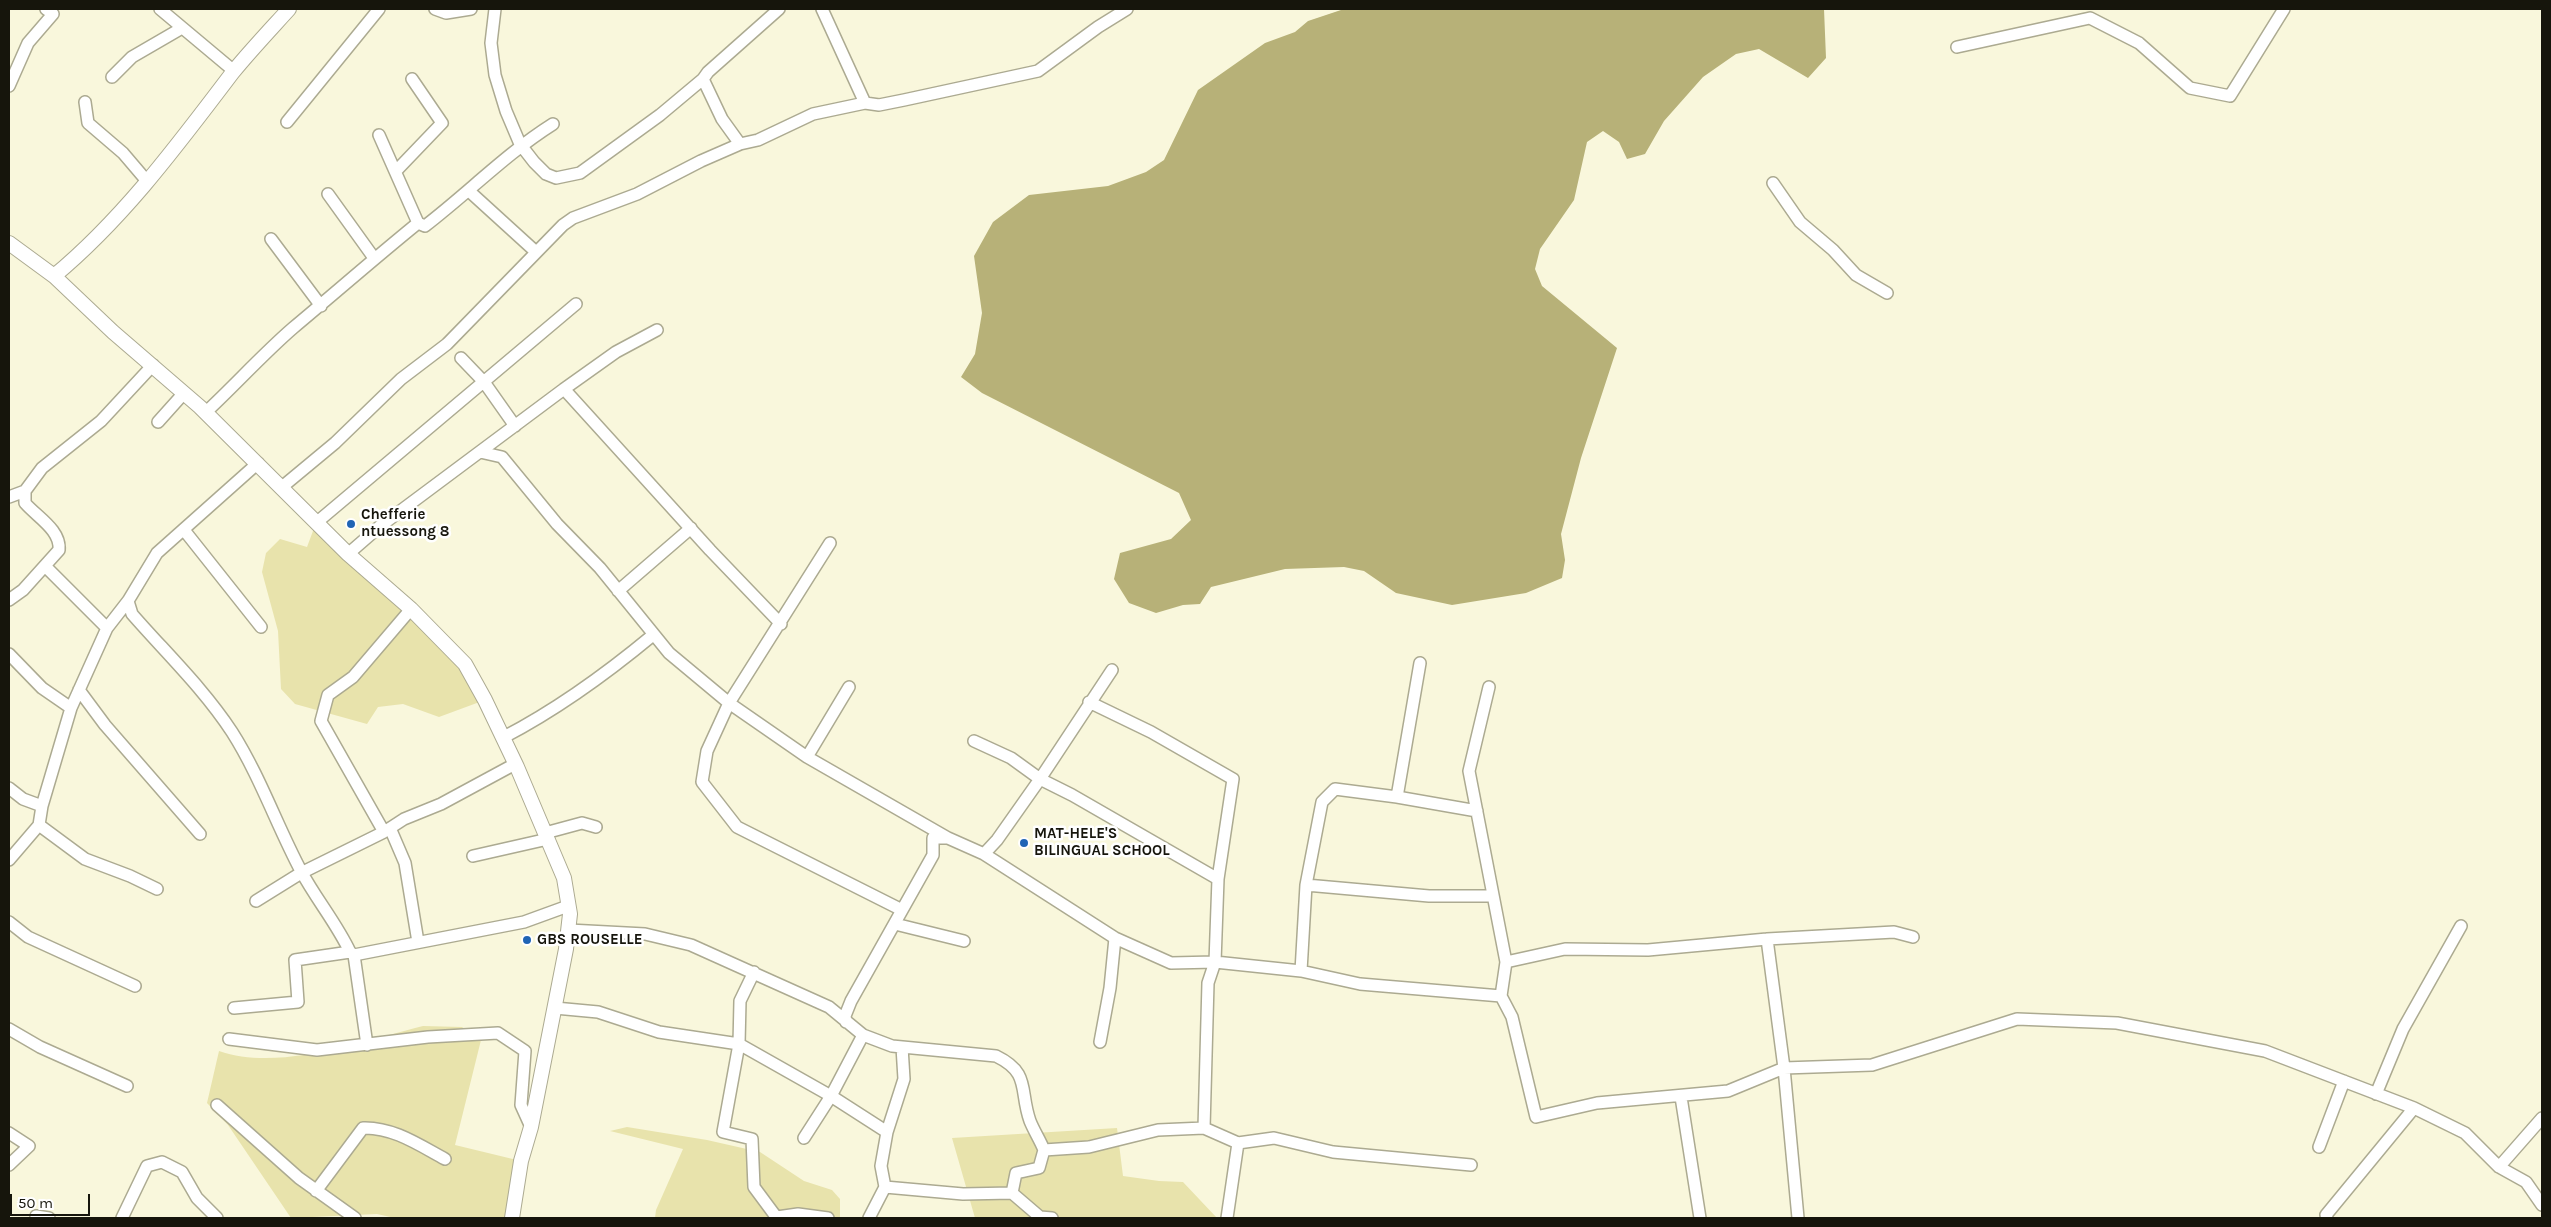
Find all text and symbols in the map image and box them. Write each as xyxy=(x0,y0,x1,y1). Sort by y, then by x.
place label: Chefferie ntuessong 8 xyxy=(361,506,449,541)
marker: Chefferie ntuessong 8 xyxy=(345,518,357,530)
place label: MAT-HELE'S BILINGUAL SCHOOL xyxy=(1034,825,1170,860)
marker: MAT-HELE'S BILINGUAL SCHOOL xyxy=(1018,837,1030,849)
place label: GBS ROUSELLE xyxy=(537,931,642,949)
marker: GBS ROUSELLE xyxy=(521,934,533,946)
scale bar xyxy=(12,1184,92,1216)
text: 50 m xyxy=(18,1194,53,1212)

